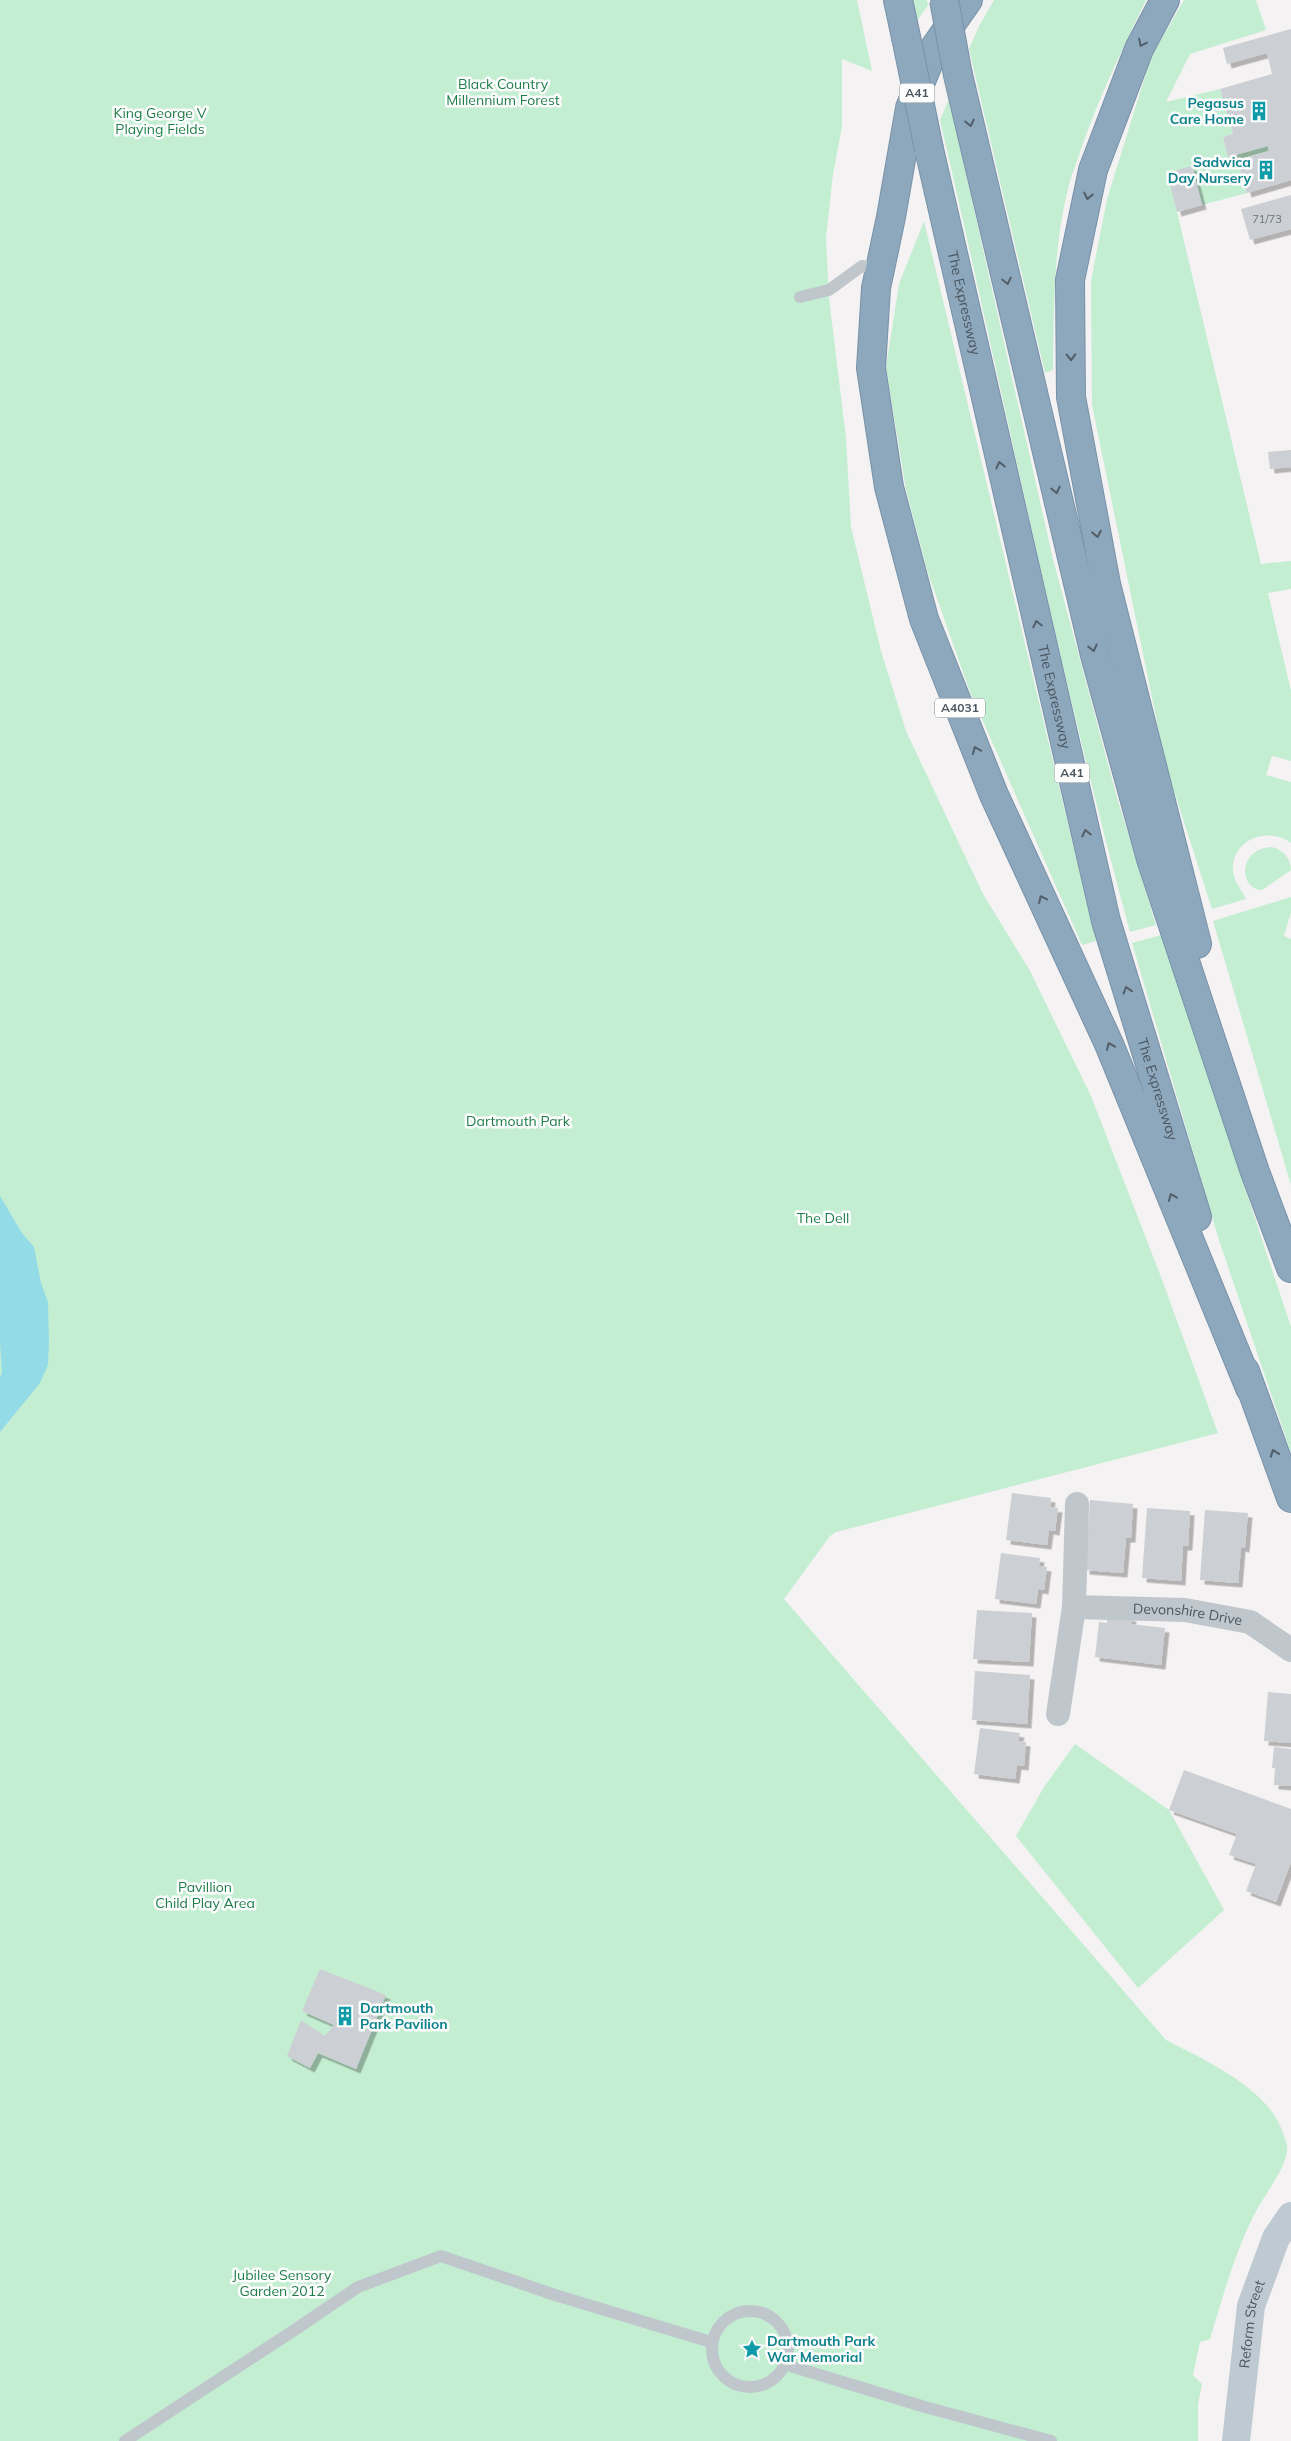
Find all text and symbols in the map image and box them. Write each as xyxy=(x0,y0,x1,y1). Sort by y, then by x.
one-way arrow xyxy=(1138,38,1148,47)
park label: Black Country Millennium Forest xyxy=(446,75,560,109)
road number: A41 xyxy=(900,84,934,102)
place label: Pegasus Care Home xyxy=(1170,94,1244,128)
building icon: Pegasus Care Home xyxy=(1248,100,1270,122)
park label: King George V Playing Fields xyxy=(114,104,207,138)
one-way arrow xyxy=(964,118,975,127)
place label: Sadwica Day Nursery xyxy=(1168,153,1251,187)
building icon: Sadwica Day Nursery xyxy=(1255,159,1277,181)
one-way arrow xyxy=(1083,192,1094,201)
house number: 71/73 xyxy=(1252,212,1282,226)
street label: The Expressway xyxy=(944,249,985,357)
one-way arrow xyxy=(1001,276,1012,285)
one-way arrow xyxy=(1065,353,1076,361)
one-way arrow xyxy=(996,461,1006,470)
one-way arrow xyxy=(1050,486,1061,495)
one-way arrow xyxy=(1091,530,1101,539)
one-way arrow xyxy=(1032,619,1043,628)
street label: The Expressway xyxy=(1034,643,1075,751)
one-way arrow xyxy=(1088,644,1098,652)
road number: A4031 xyxy=(935,698,985,718)
one-way arrow xyxy=(972,746,983,755)
road number: A41 xyxy=(1054,764,1090,782)
one-way arrow xyxy=(1081,828,1092,837)
one-way arrow xyxy=(1038,895,1049,904)
one-way arrow xyxy=(1123,986,1133,995)
street label: The Expressway xyxy=(1133,1036,1182,1143)
one-way arrow xyxy=(1106,1043,1116,1051)
park label: Dartmouth Park xyxy=(466,1112,571,1130)
one-way arrow xyxy=(1167,1193,1178,1202)
park label: The Dell xyxy=(797,1209,849,1227)
one-way arrow xyxy=(1270,1449,1280,1457)
street label: Devonshire Drive xyxy=(1133,1600,1244,1629)
park label: Pavillion Child Play Area xyxy=(155,1878,255,1912)
place label: Dartmouth Park Pavilion xyxy=(360,1999,448,2033)
building icon: Dartmouth Park Pavilion xyxy=(334,2005,356,2027)
park label: Jubilee Sensory Garden 2012 xyxy=(232,2266,332,2300)
street label: Reform Street xyxy=(1235,2278,1269,2369)
place label: Dartmouth Park War Memorial xyxy=(767,2332,876,2366)
place icon: Dartmouth Park War Memorial xyxy=(741,2338,763,2360)

